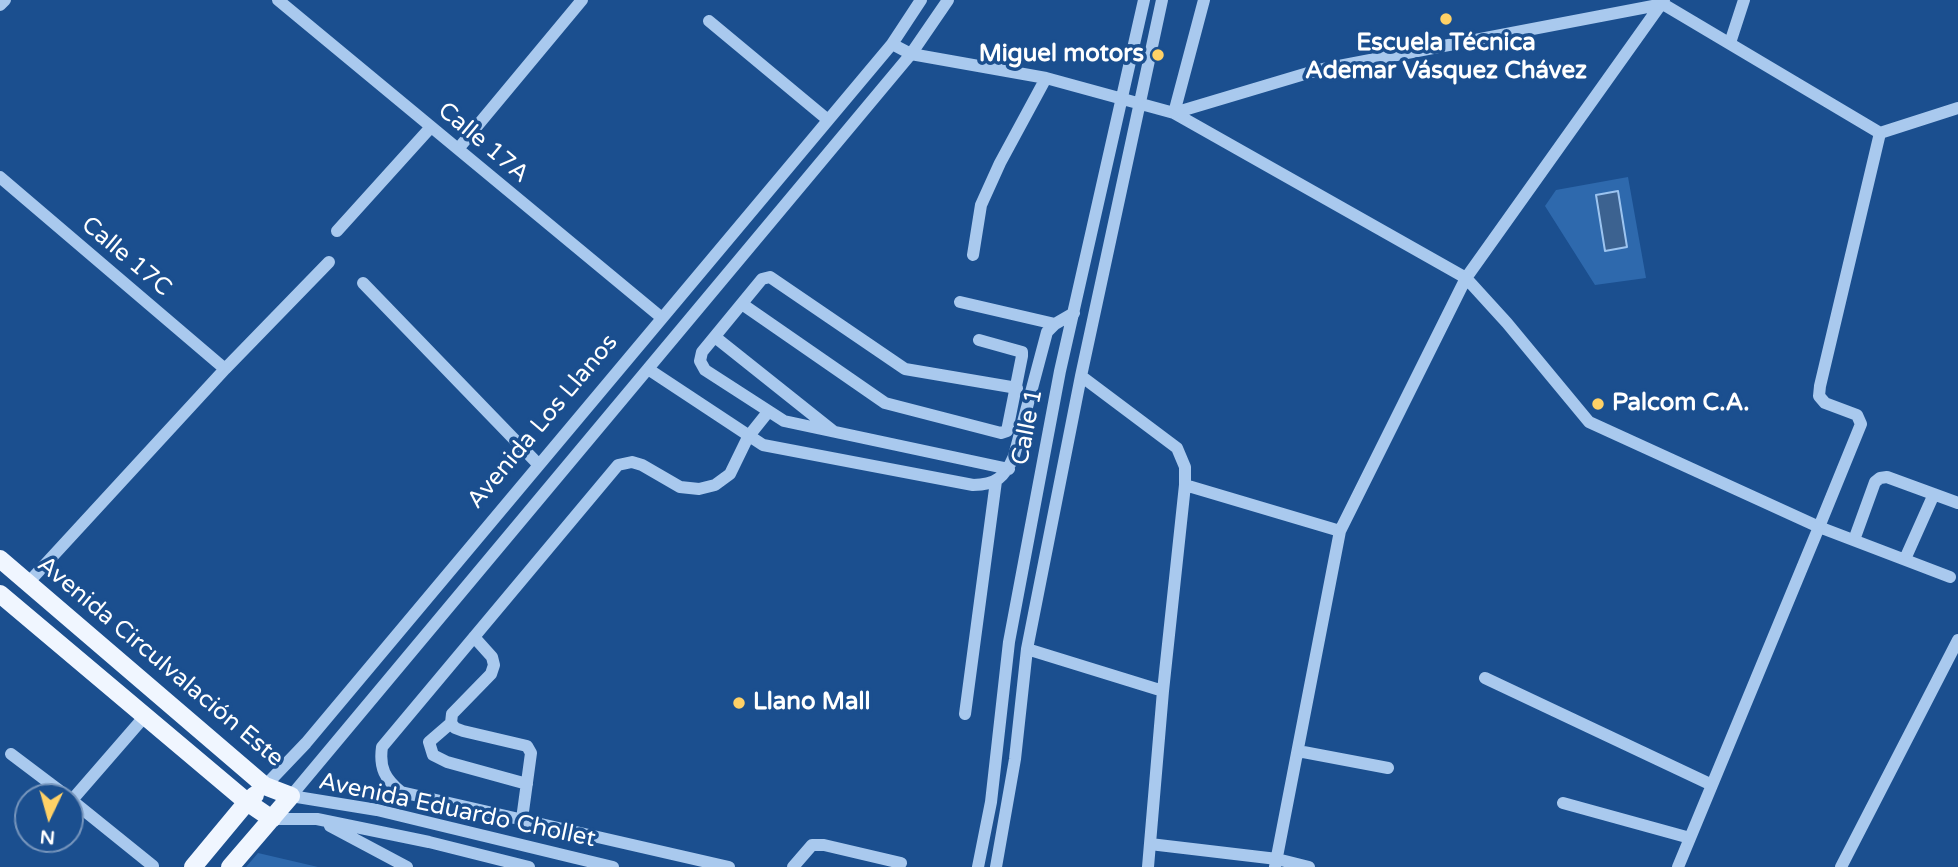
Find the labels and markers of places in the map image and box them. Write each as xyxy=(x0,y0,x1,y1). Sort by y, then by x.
marker: Escuela Técnica Ademar Vásquez Chávez xyxy=(1438,11,1454,27)
place label: Escuela Técnica Ademar Vásquez Chávez xyxy=(1305,30,1587,86)
place label: Miguel motors xyxy=(979,41,1144,69)
marker: Miguel motors xyxy=(1150,47,1166,63)
place label: Palcom C.A. xyxy=(1612,390,1750,418)
marker: Palcom C.A. xyxy=(1590,396,1606,412)
place label: Llano Mall xyxy=(753,689,870,717)
marker: Llano Mall xyxy=(731,695,747,711)

